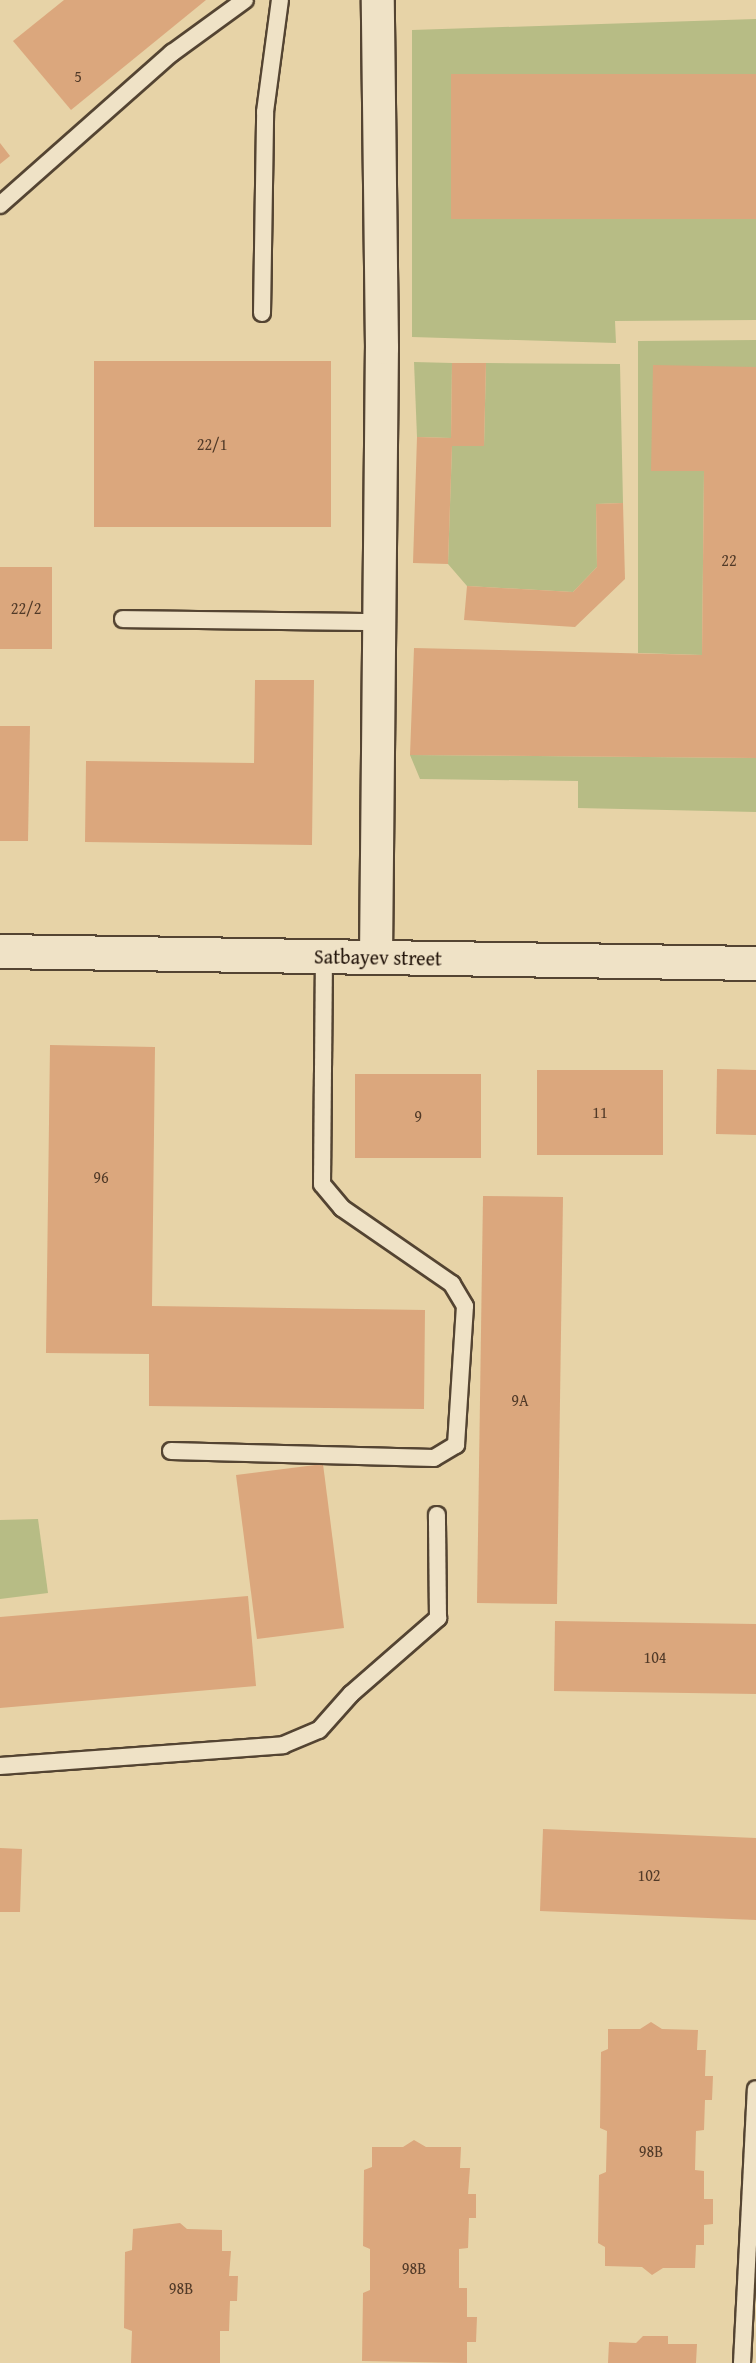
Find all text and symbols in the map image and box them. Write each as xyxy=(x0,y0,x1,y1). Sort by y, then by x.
house number: 5 xyxy=(74,66,82,86)
house number: 22/1 xyxy=(197,434,227,454)
house number: 22 xyxy=(721,550,737,570)
house number: 22/2 xyxy=(11,598,41,618)
street label: Satbayev street xyxy=(314,944,442,970)
house number: 11 xyxy=(592,1102,608,1122)
house number: 9 xyxy=(414,1106,422,1126)
house number: 96 xyxy=(93,1167,109,1187)
house number: 9А xyxy=(511,1390,529,1410)
house number: 104 xyxy=(643,1647,667,1667)
house number: 102 xyxy=(637,1865,661,1885)
house number: 98В xyxy=(639,2141,663,2161)
house number: 98В xyxy=(402,2258,426,2278)
house number: 98В xyxy=(169,2278,193,2298)

